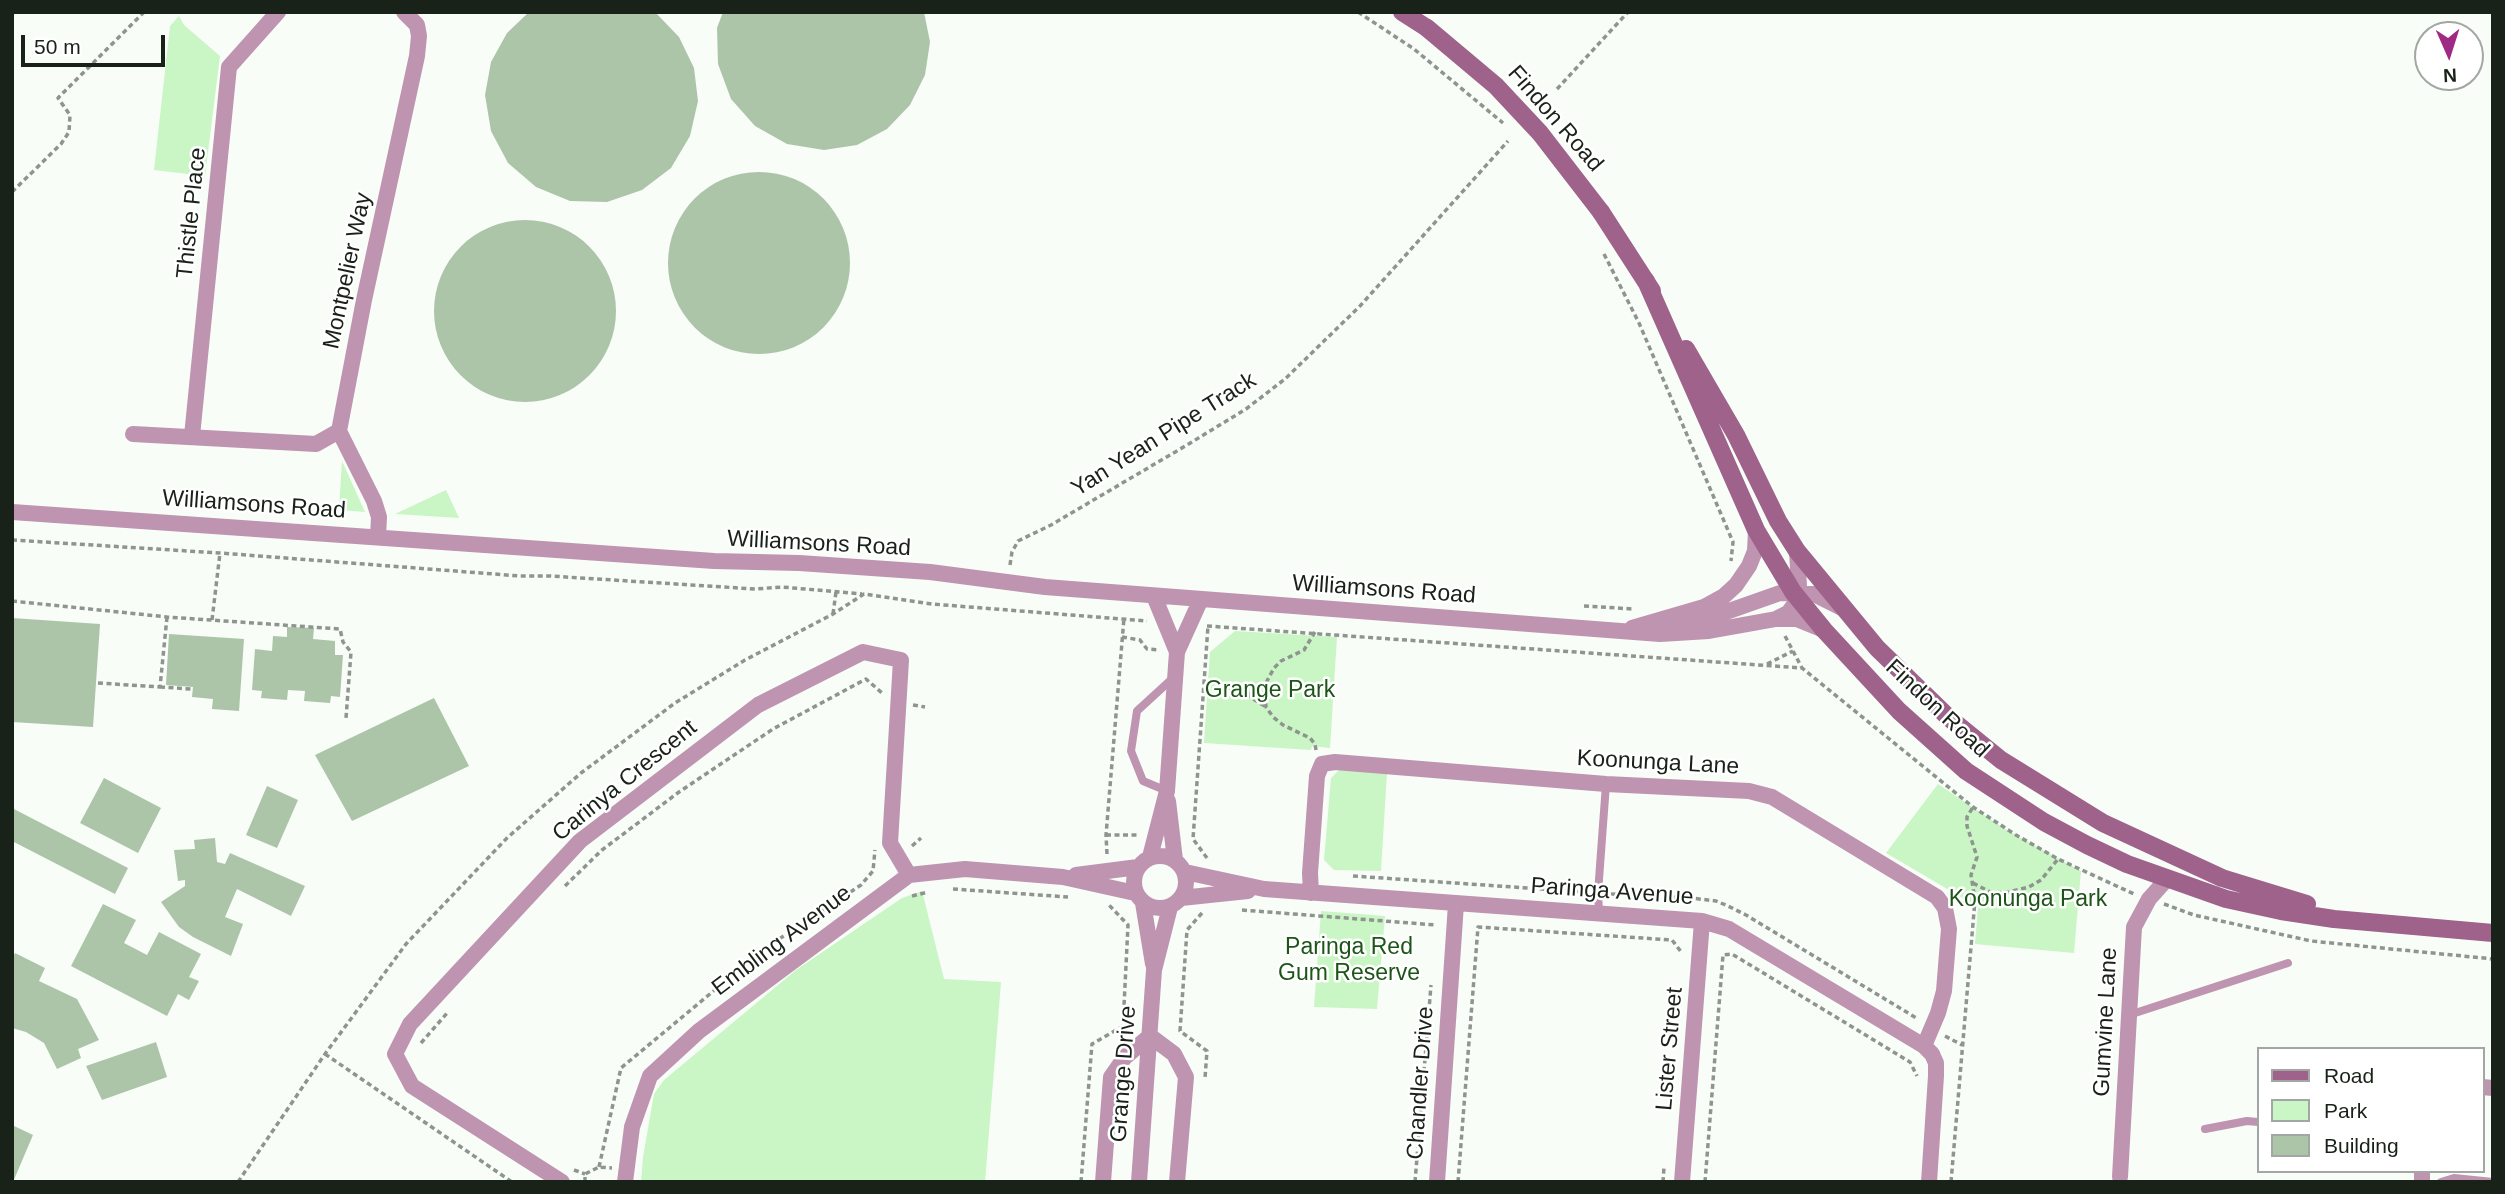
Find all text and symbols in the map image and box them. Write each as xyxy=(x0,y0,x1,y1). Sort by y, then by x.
scale bar xyxy=(24,21,168,65)
north arrow xyxy=(2414,21,2484,91)
text: 50 m xyxy=(34,35,81,58)
street label: Findon Road xyxy=(1501,60,1609,178)
text: N xyxy=(2443,65,2457,86)
street label: Thistle Place xyxy=(171,146,213,280)
street label: Montpelier Way xyxy=(318,190,378,352)
street label: Yan Yean Pipe Track xyxy=(1067,367,1261,503)
street label: Williamsons Road xyxy=(161,485,347,525)
street label: Williamsons Road xyxy=(726,525,912,563)
street label: Williamsons Road xyxy=(1291,570,1477,610)
street label: Findon Road xyxy=(1879,654,1995,764)
park label: Grange Park xyxy=(1205,677,1335,705)
street label: Carinya Crescent xyxy=(547,714,703,848)
street label: Koonunga Lane xyxy=(1576,745,1740,781)
street label: Paringa Avenue xyxy=(1530,873,1694,911)
street label: Embling Avenue xyxy=(707,880,857,1002)
park label: Koonunga Park xyxy=(1949,886,2107,914)
park label: Paringa Red Gum Reserve xyxy=(1278,934,1420,988)
street label: Gumvine Lane xyxy=(2088,947,2124,1097)
street label: Lister Street xyxy=(1651,986,1689,1112)
street label: Grange Drive xyxy=(1105,1005,1143,1143)
street label: Chandler Drive xyxy=(1402,1006,1440,1160)
legend xyxy=(2256,1047,2484,1173)
text: Road xyxy=(2324,1064,2374,1087)
text: Park xyxy=(2324,1099,2367,1122)
text: Building xyxy=(2324,1134,2399,1157)

